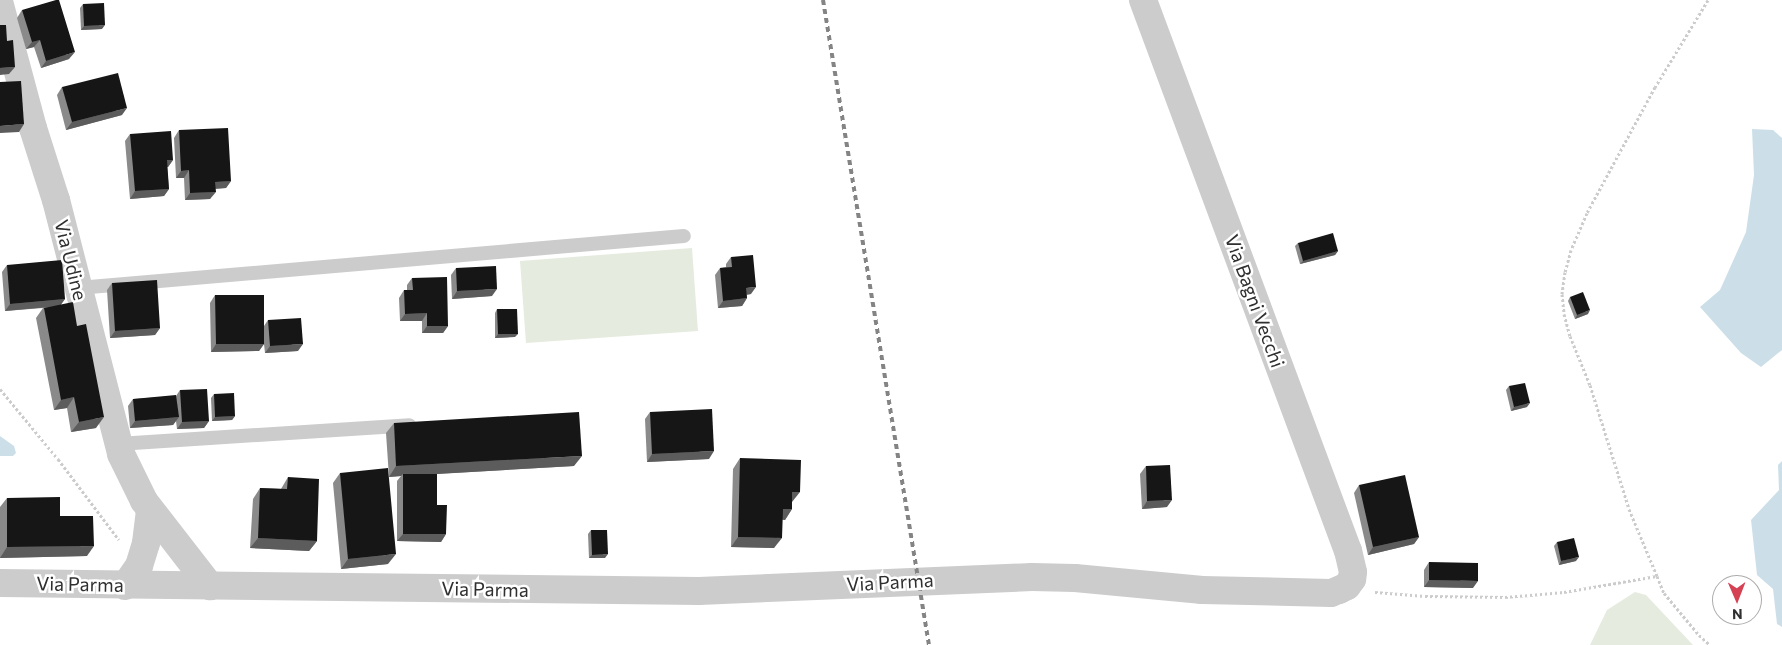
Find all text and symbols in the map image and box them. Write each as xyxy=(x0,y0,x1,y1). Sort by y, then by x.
street label: Via Udine xyxy=(50,217,92,303)
street label: Via Bagni Vecchi xyxy=(1220,231,1290,371)
street label: Via Parma xyxy=(846,568,934,596)
street label: Via Parma xyxy=(36,572,124,596)
north arrow xyxy=(1712,575,1762,625)
street label: Via Parma xyxy=(441,577,529,601)
text: N xyxy=(1732,606,1743,623)

